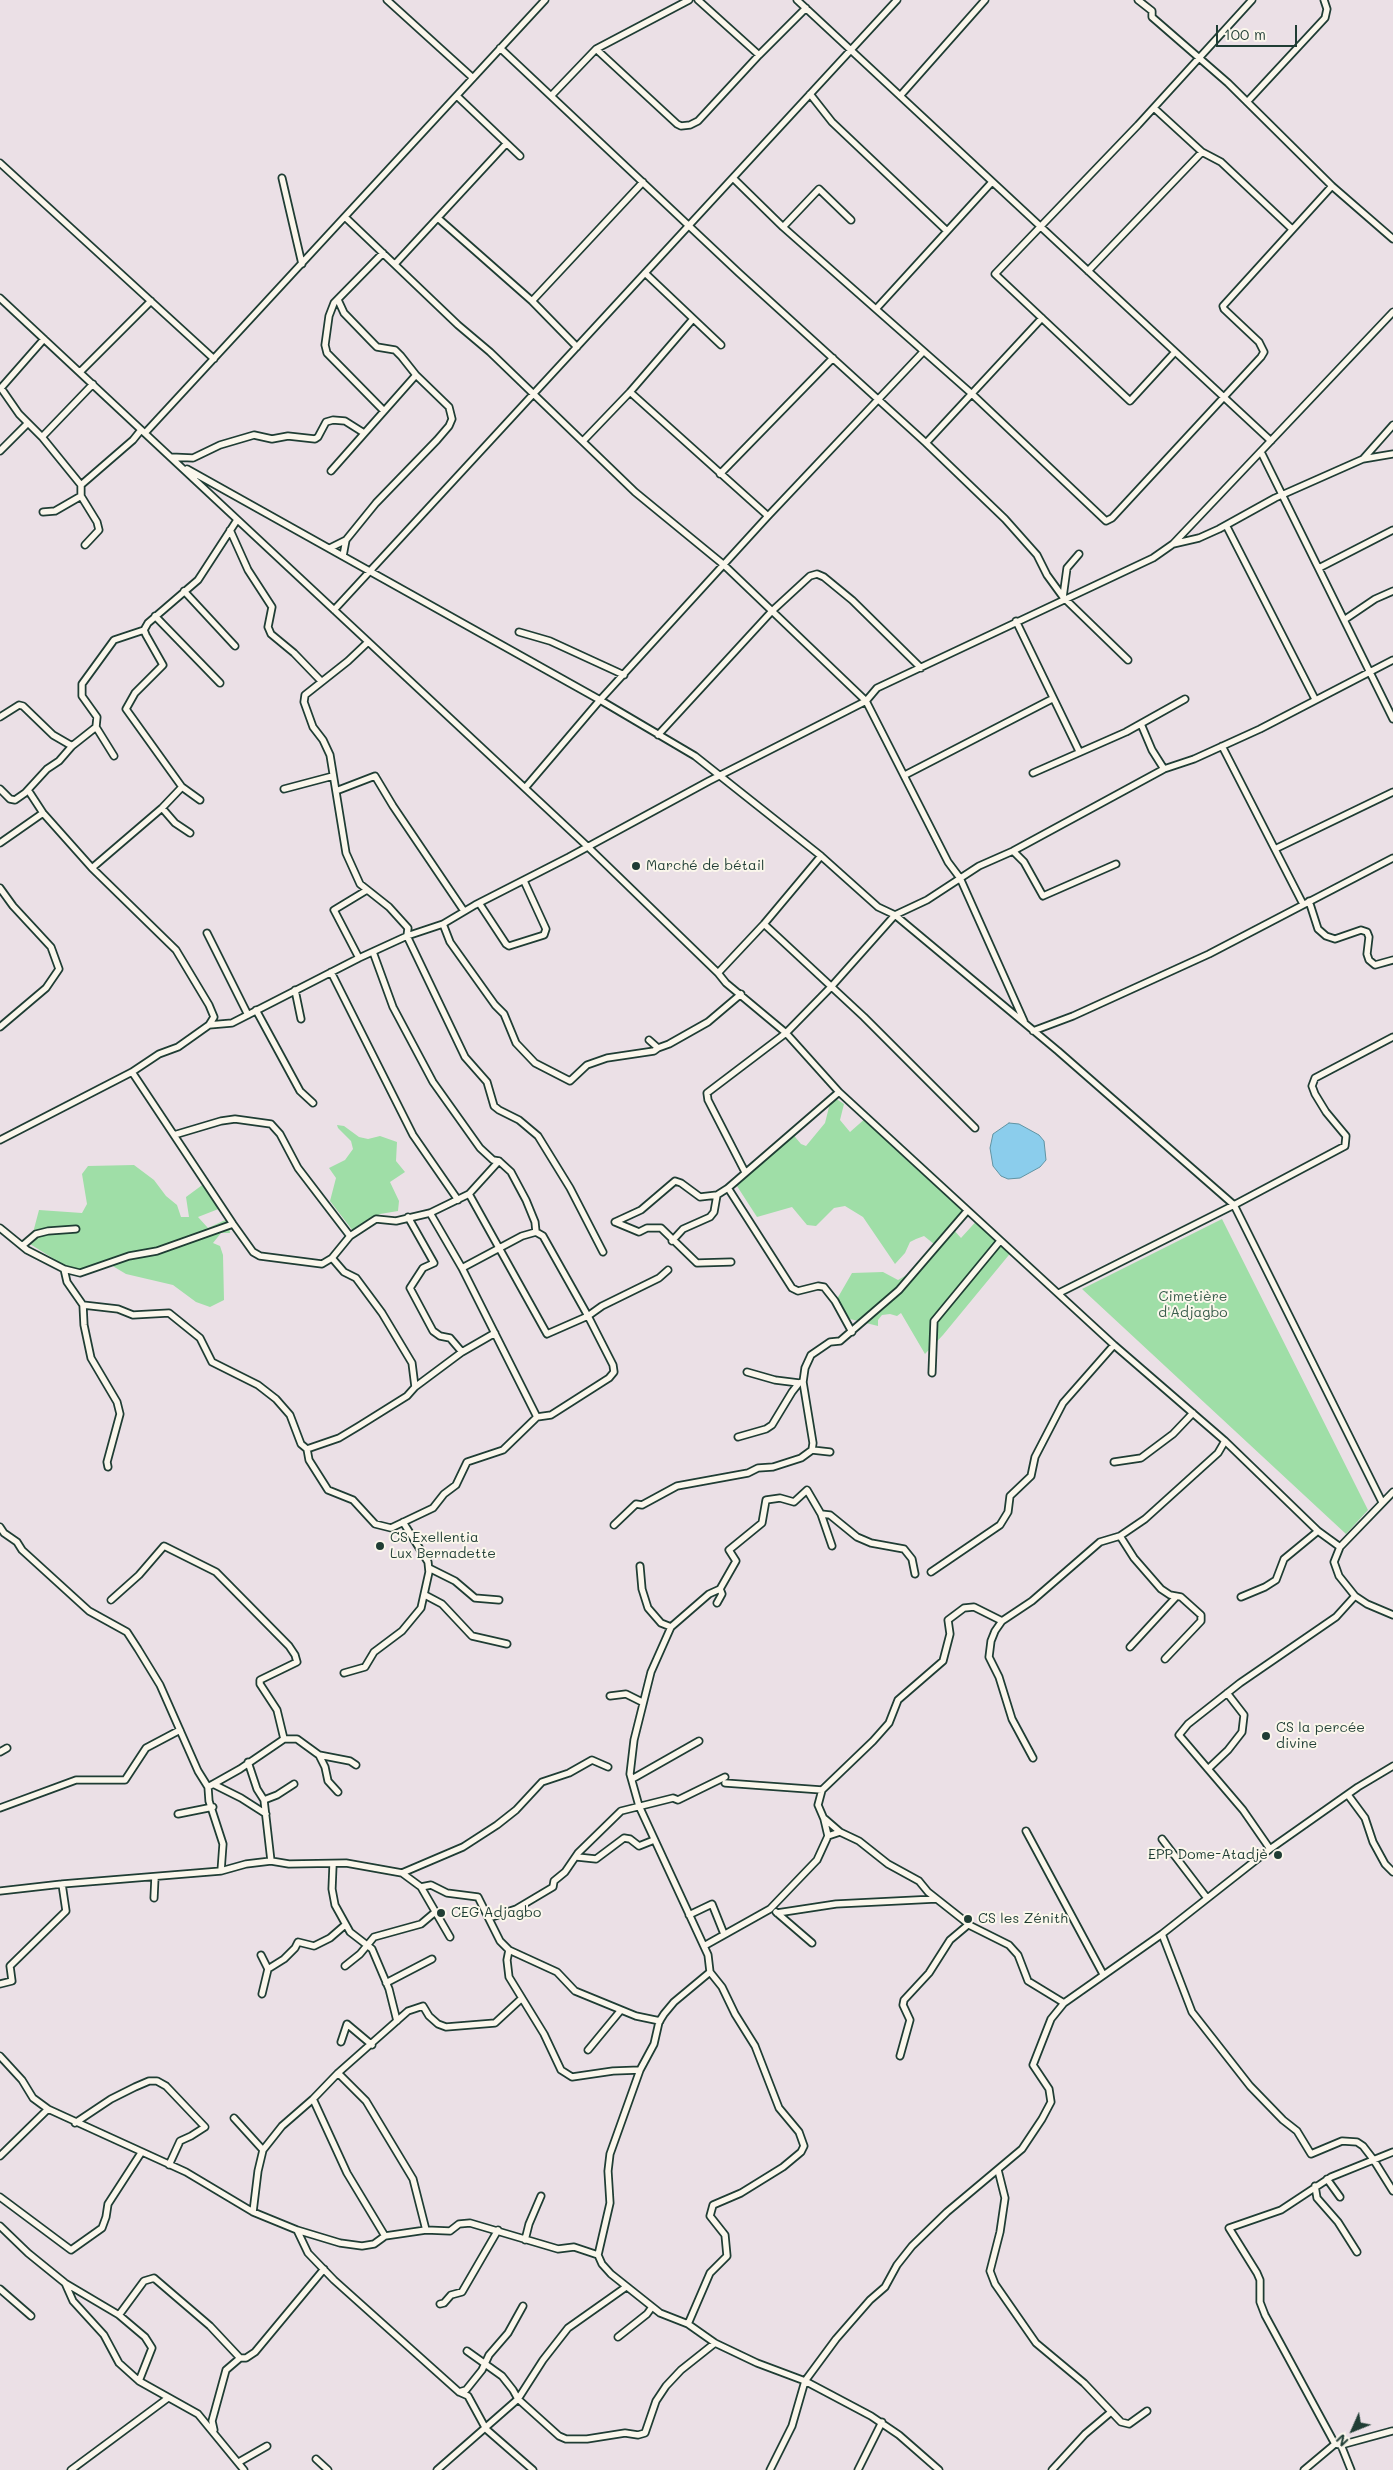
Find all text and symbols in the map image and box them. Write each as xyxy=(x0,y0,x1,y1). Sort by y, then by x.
scale bar xyxy=(1218,15,1299,47)
text: 100 m xyxy=(1224,24,1266,44)
place label: Marché de bétail xyxy=(646,858,764,874)
marker: Marché de bétail xyxy=(630,860,642,872)
park label: Cimetière d'Adjagbo xyxy=(1158,1289,1228,1321)
place label: CS Exellentia Lux Bernadette xyxy=(390,1530,496,1562)
marker: CS Exellentia Lux Bernadette xyxy=(374,1540,386,1552)
place label: CS la percée divine xyxy=(1276,1720,1365,1752)
marker: CS la percée divine xyxy=(1260,1730,1272,1742)
place label: EPP Dome-Atadjè xyxy=(1148,1847,1268,1863)
marker: EPP Dome-Atadjè xyxy=(1272,1849,1284,1861)
place label: CEG Adjagbo xyxy=(451,1905,541,1921)
marker: CEG Adjagbo xyxy=(435,1907,447,1919)
place label: CS les Zénith xyxy=(978,1911,1068,1927)
marker: CS les Zénith xyxy=(962,1913,974,1925)
north arrow xyxy=(1328,2405,1378,2455)
text: N xyxy=(1331,2430,1352,2451)

